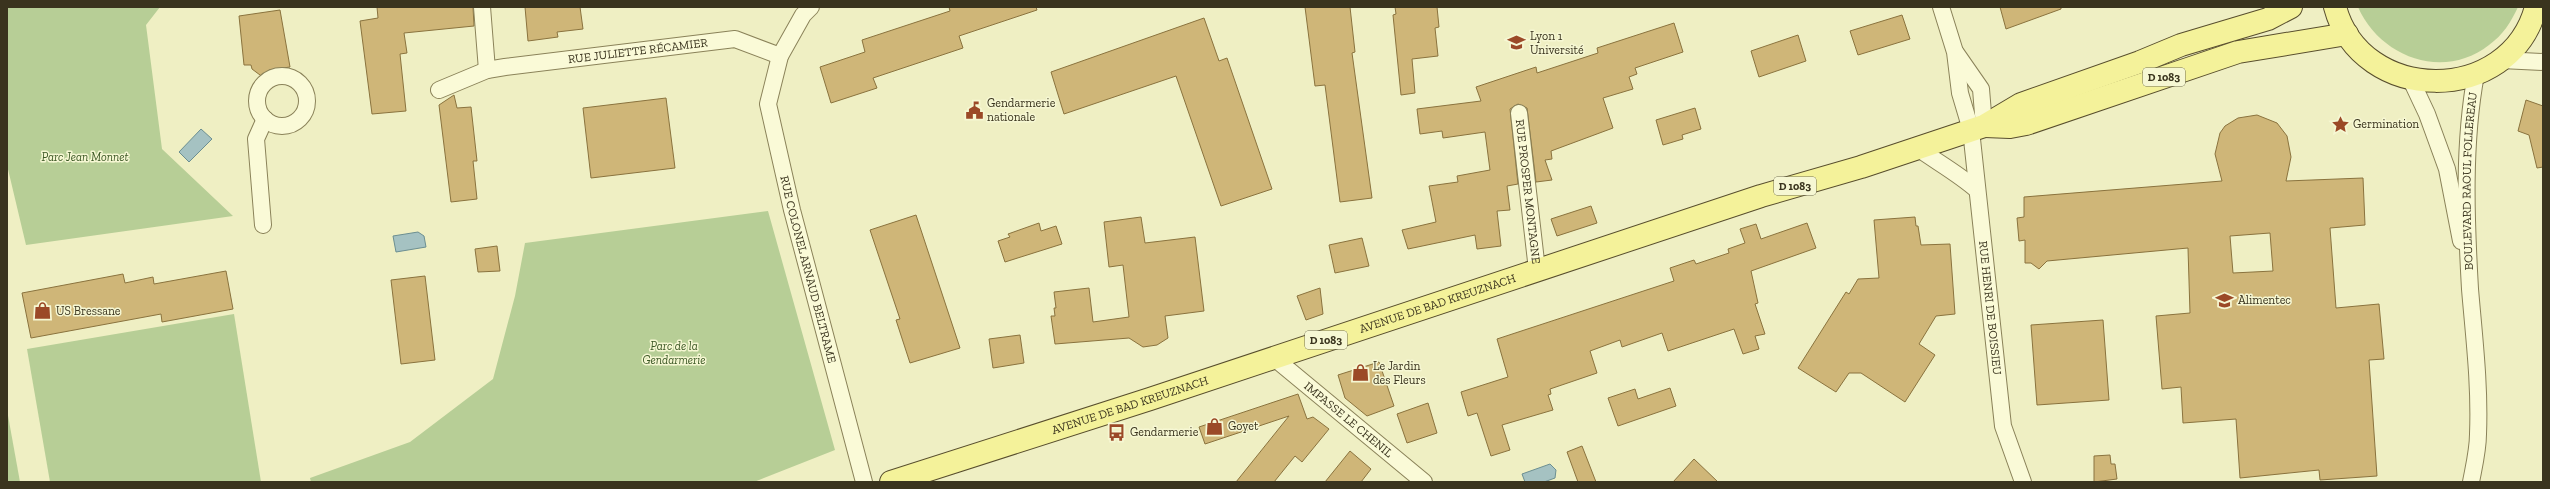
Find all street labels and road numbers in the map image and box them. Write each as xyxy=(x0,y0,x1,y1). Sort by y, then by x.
street label: RUE JULIETTE RÉCAMIER xyxy=(567,35,709,66)
road number: D 1083 xyxy=(2143,68,2185,86)
street label: BOULEVARD RAOUL FOLLEREAU xyxy=(2460,91,2480,271)
street label: RUE PROSPER MONTAGNE xyxy=(1513,118,1543,264)
street label: RUE COLONEL ARNAUD BELTRAME xyxy=(777,174,839,365)
road number: D 1083 xyxy=(1774,177,1816,195)
street label: RUE HENRI DE BOISSIEU xyxy=(1976,240,2004,376)
street label: AVENUE DE BAD KREUZNACH xyxy=(1358,271,1518,336)
road number: D 1083 xyxy=(1305,331,1347,349)
street label: AVENUE DE BAD KREUZNACH xyxy=(1050,373,1210,437)
street label: IMPASSE LE CHENIL xyxy=(1301,379,1396,460)

